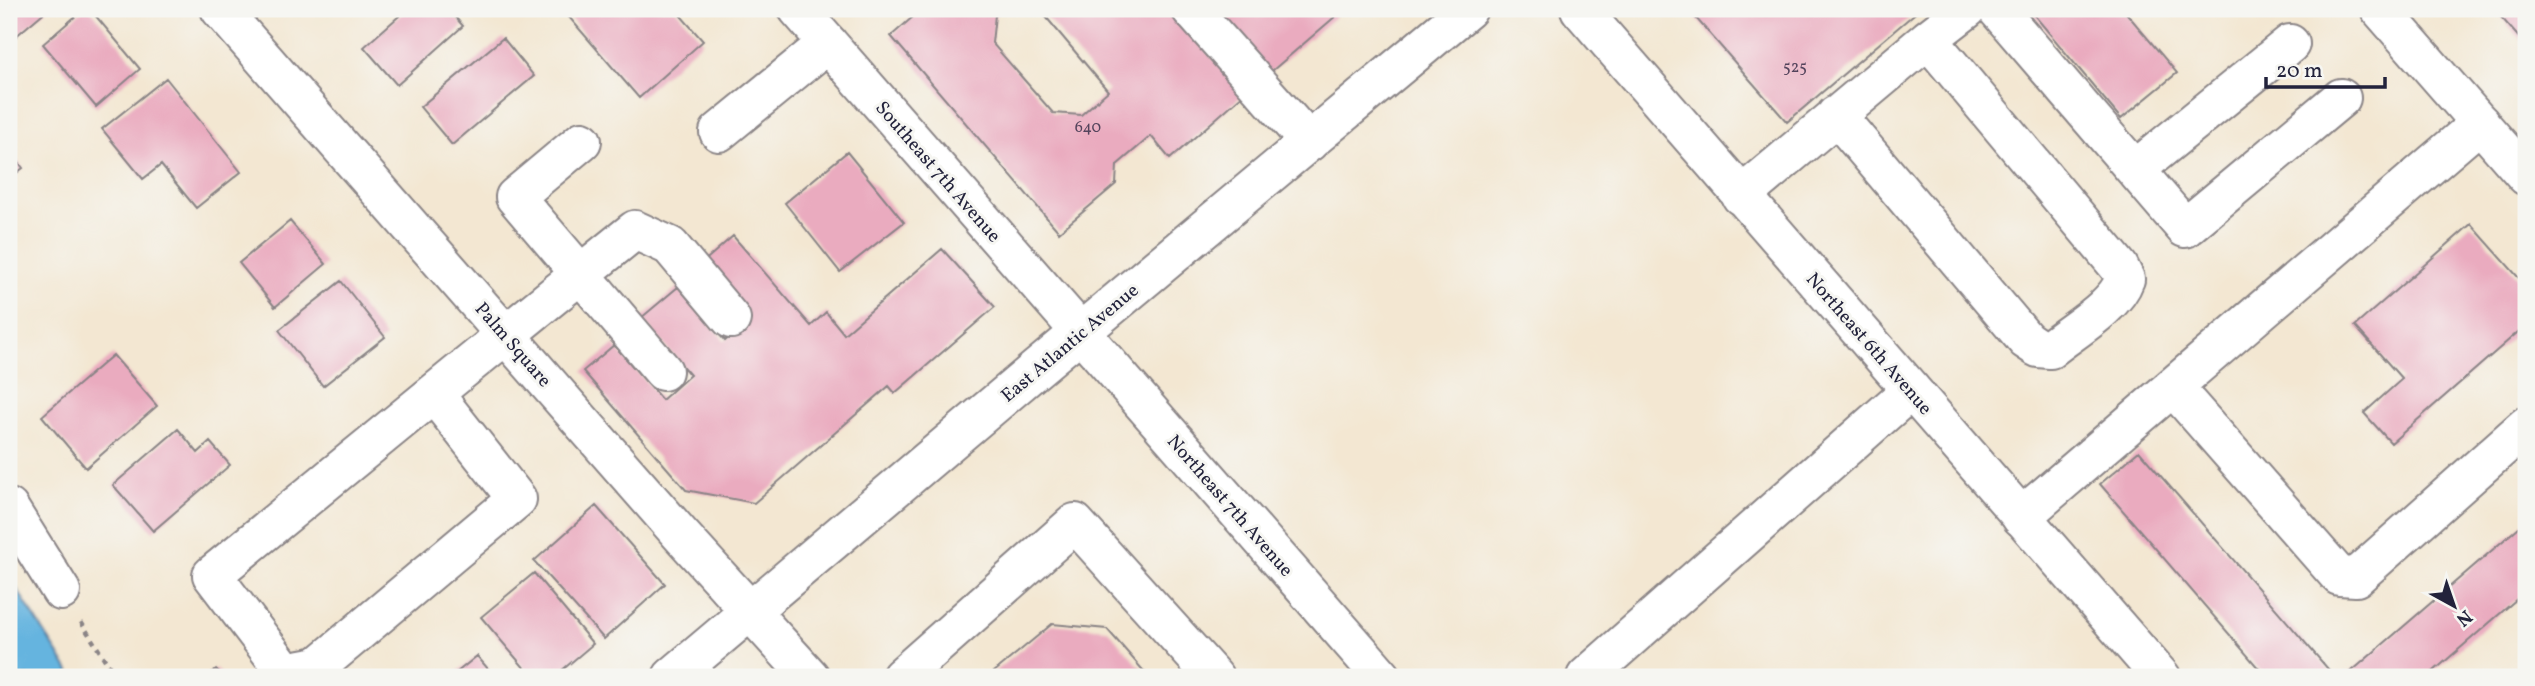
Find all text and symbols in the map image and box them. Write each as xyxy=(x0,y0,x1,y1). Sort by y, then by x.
scale bar xyxy=(2266,46,2384,90)
house number: 525 xyxy=(1783,57,1807,79)
text: 20 m xyxy=(2276,57,2322,86)
street label: Southeast 7th Avenue xyxy=(869,96,1006,249)
house number: 640 xyxy=(1075,117,1101,139)
street label: Northeast 6th Avenue xyxy=(1799,268,1938,421)
street label: East Atlantic Avenue xyxy=(996,278,1145,409)
street label: Palm Square xyxy=(468,297,557,393)
street label: Northeast 7th Avenue xyxy=(1161,430,1298,583)
north arrow xyxy=(2420,570,2490,640)
text: N xyxy=(2450,603,2477,632)

